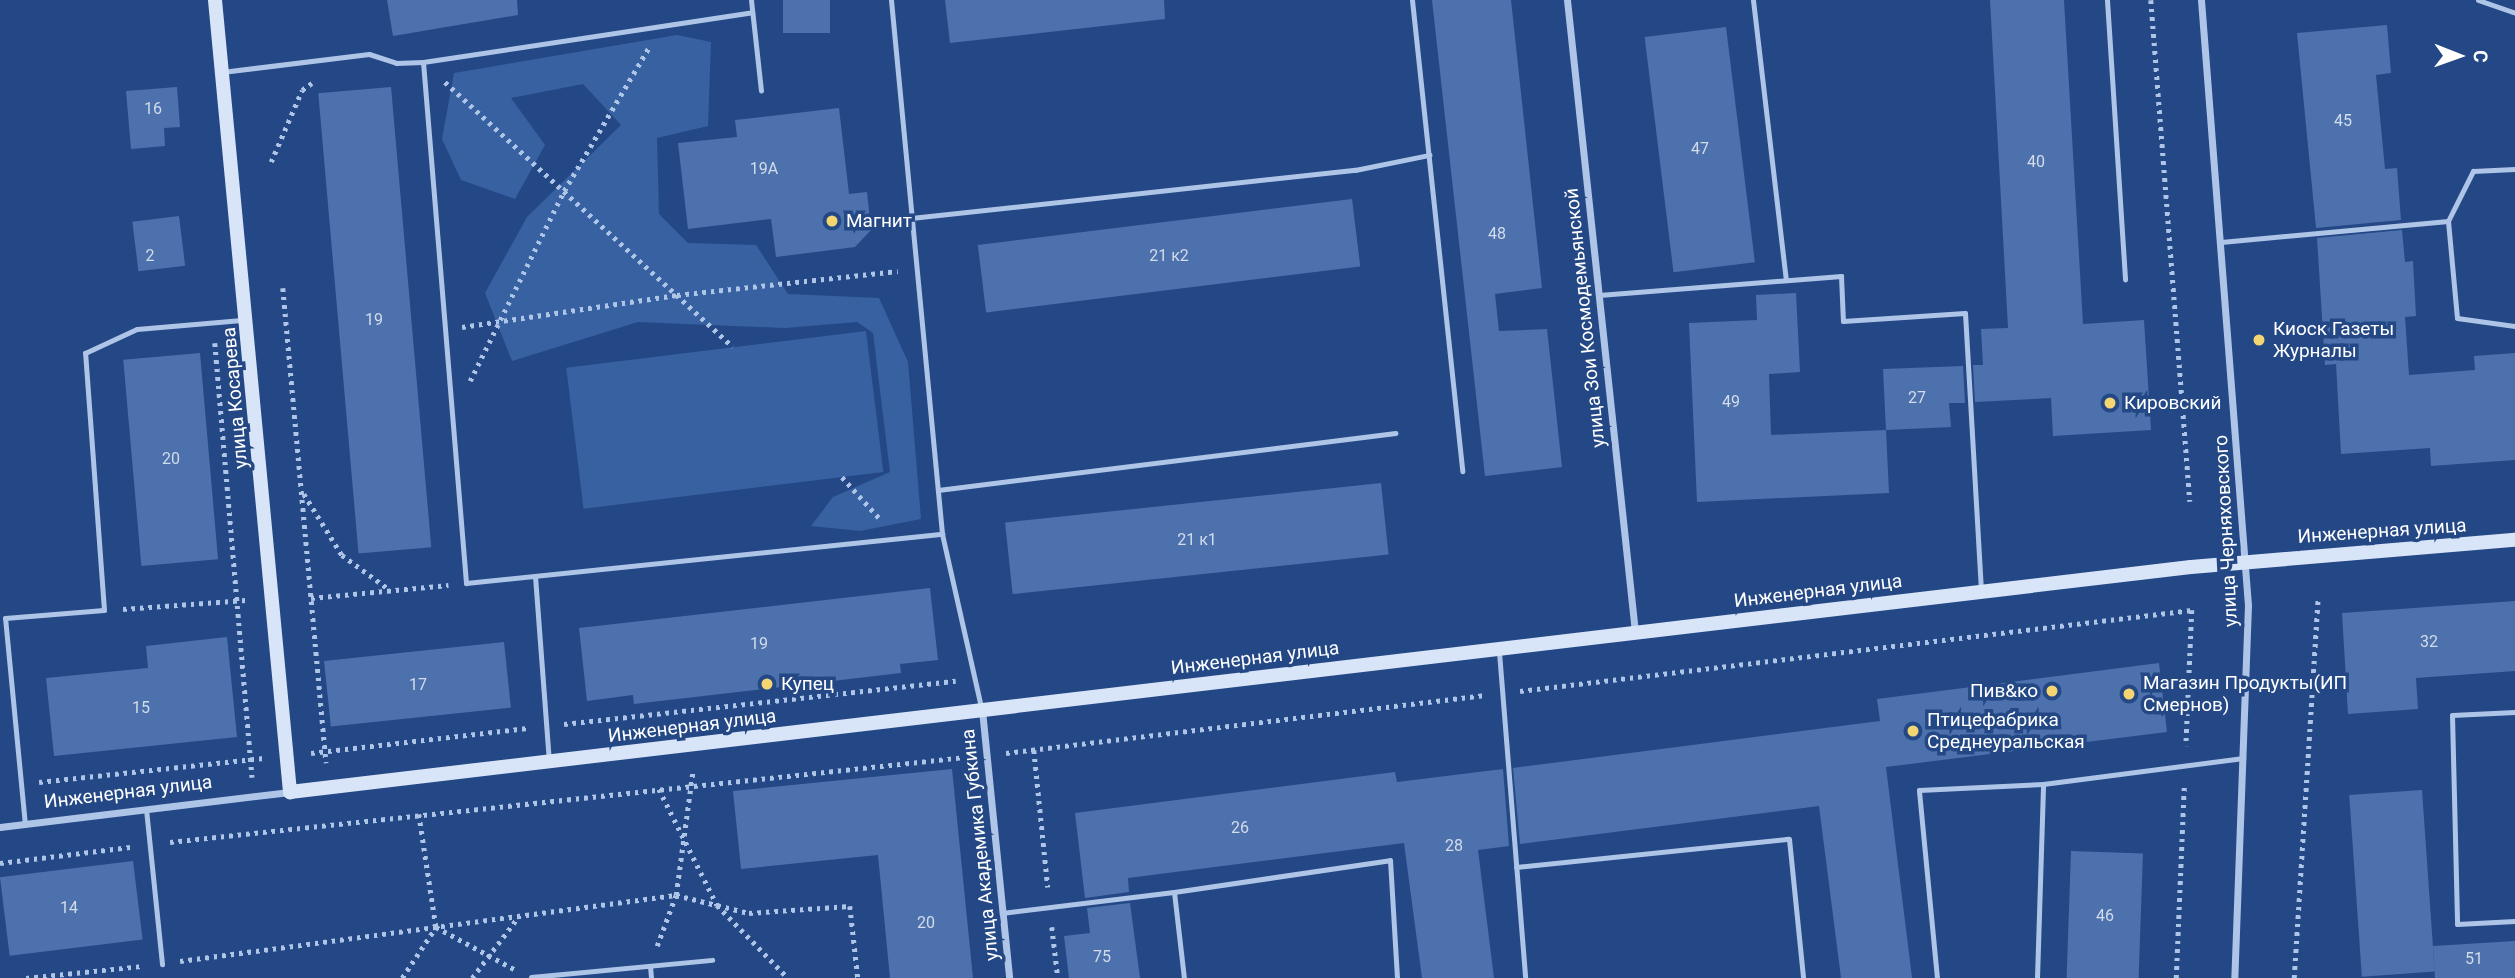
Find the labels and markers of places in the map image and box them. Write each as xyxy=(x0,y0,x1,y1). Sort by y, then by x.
place label: Магнит xyxy=(846,210,912,232)
marker: Магнит xyxy=(824,213,840,229)
place label: Киоск Газеты Журналы xyxy=(2273,318,2394,362)
marker: Киоск Газеты Журналы xyxy=(2251,332,2267,348)
place label: Кировский xyxy=(2124,392,2221,414)
marker: Кировский xyxy=(2102,395,2118,411)
place label: Магазин Продукты(ИП Смернов) xyxy=(2143,672,2347,716)
place label: Купец xyxy=(781,673,834,695)
marker: Купец xyxy=(759,676,775,692)
place label: Пив&ко xyxy=(1970,680,2038,702)
marker: Пив&ко xyxy=(2044,683,2060,699)
marker: Магазин Продукты(ИП Смернов) xyxy=(2121,686,2137,702)
place label: Птицефабрика Среднеуральская xyxy=(1927,709,2085,753)
marker: Птицефабрика Среднеуральская xyxy=(1905,723,1921,739)

